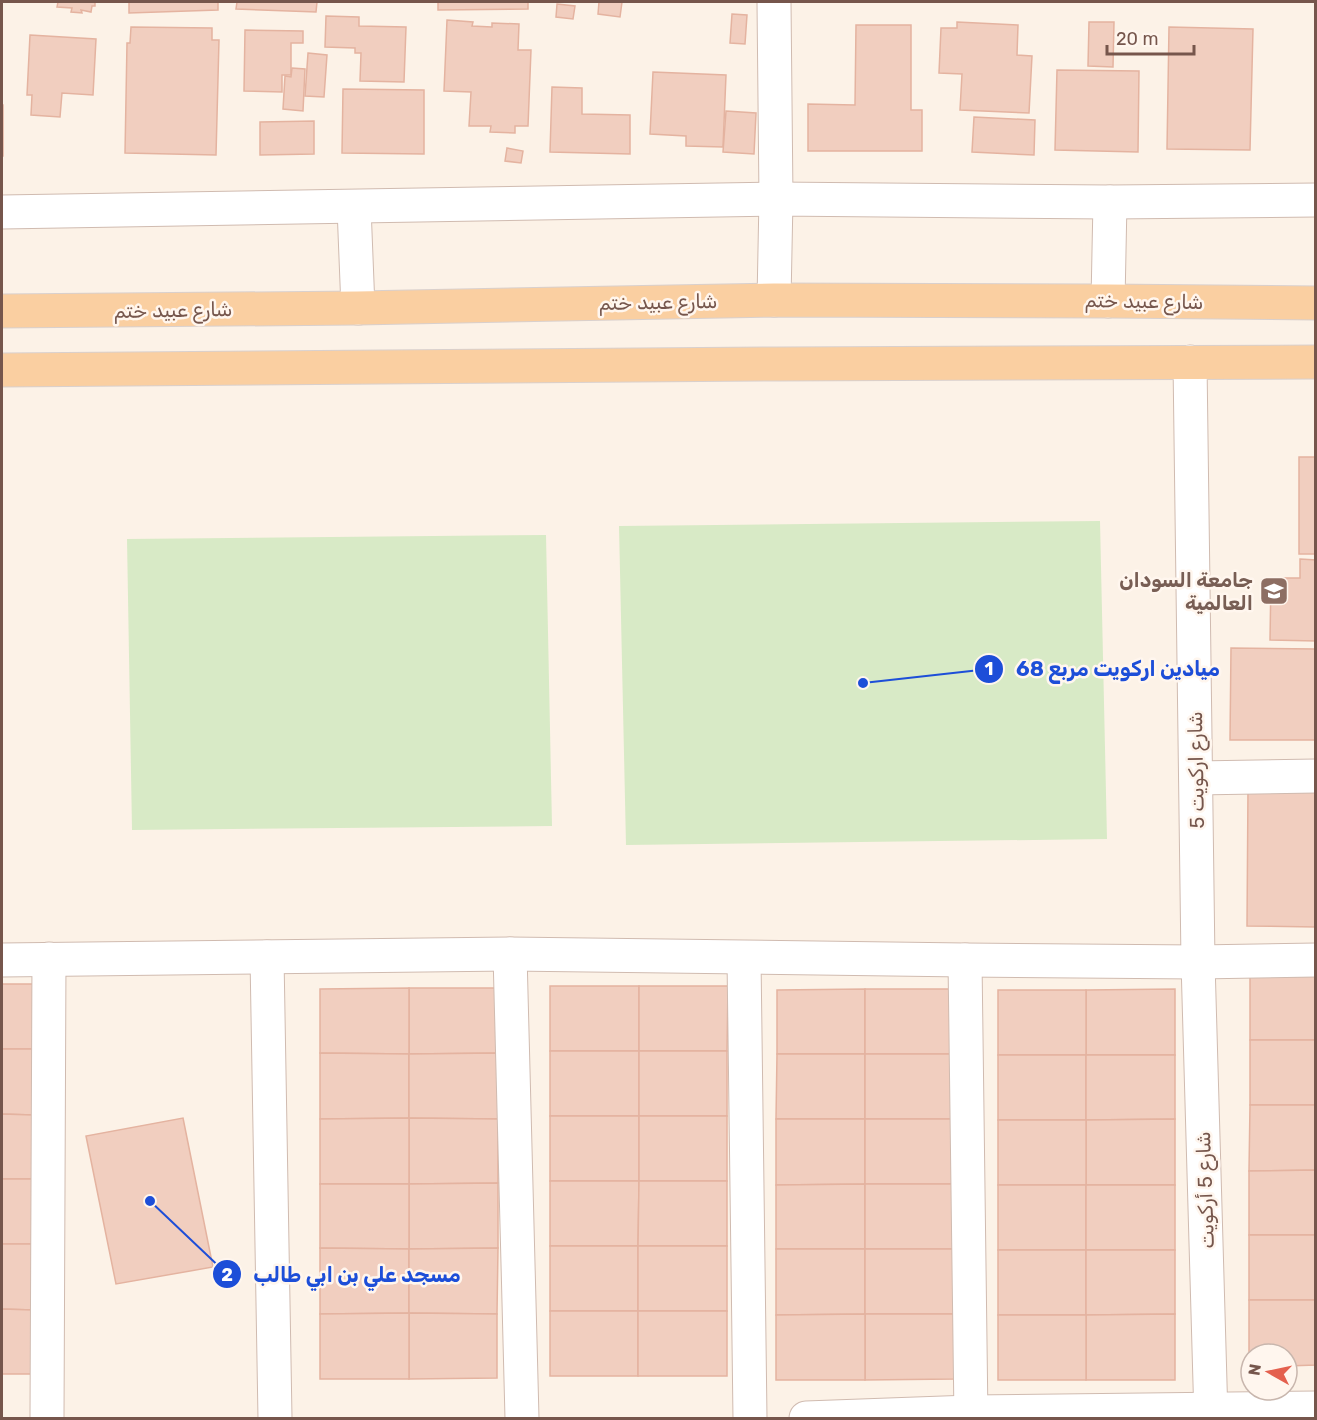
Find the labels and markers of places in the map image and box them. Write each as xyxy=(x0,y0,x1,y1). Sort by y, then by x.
place label: جامعة السودان العالمية xyxy=(1119,568,1253,615)
school or university icon: جامعة السودان العالمية xyxy=(1258,575,1290,607)
callout: ميادين اركويت مربع 68 xyxy=(974,649,1232,688)
callout: مسجد علي بن ابي طالب xyxy=(212,1255,473,1294)

